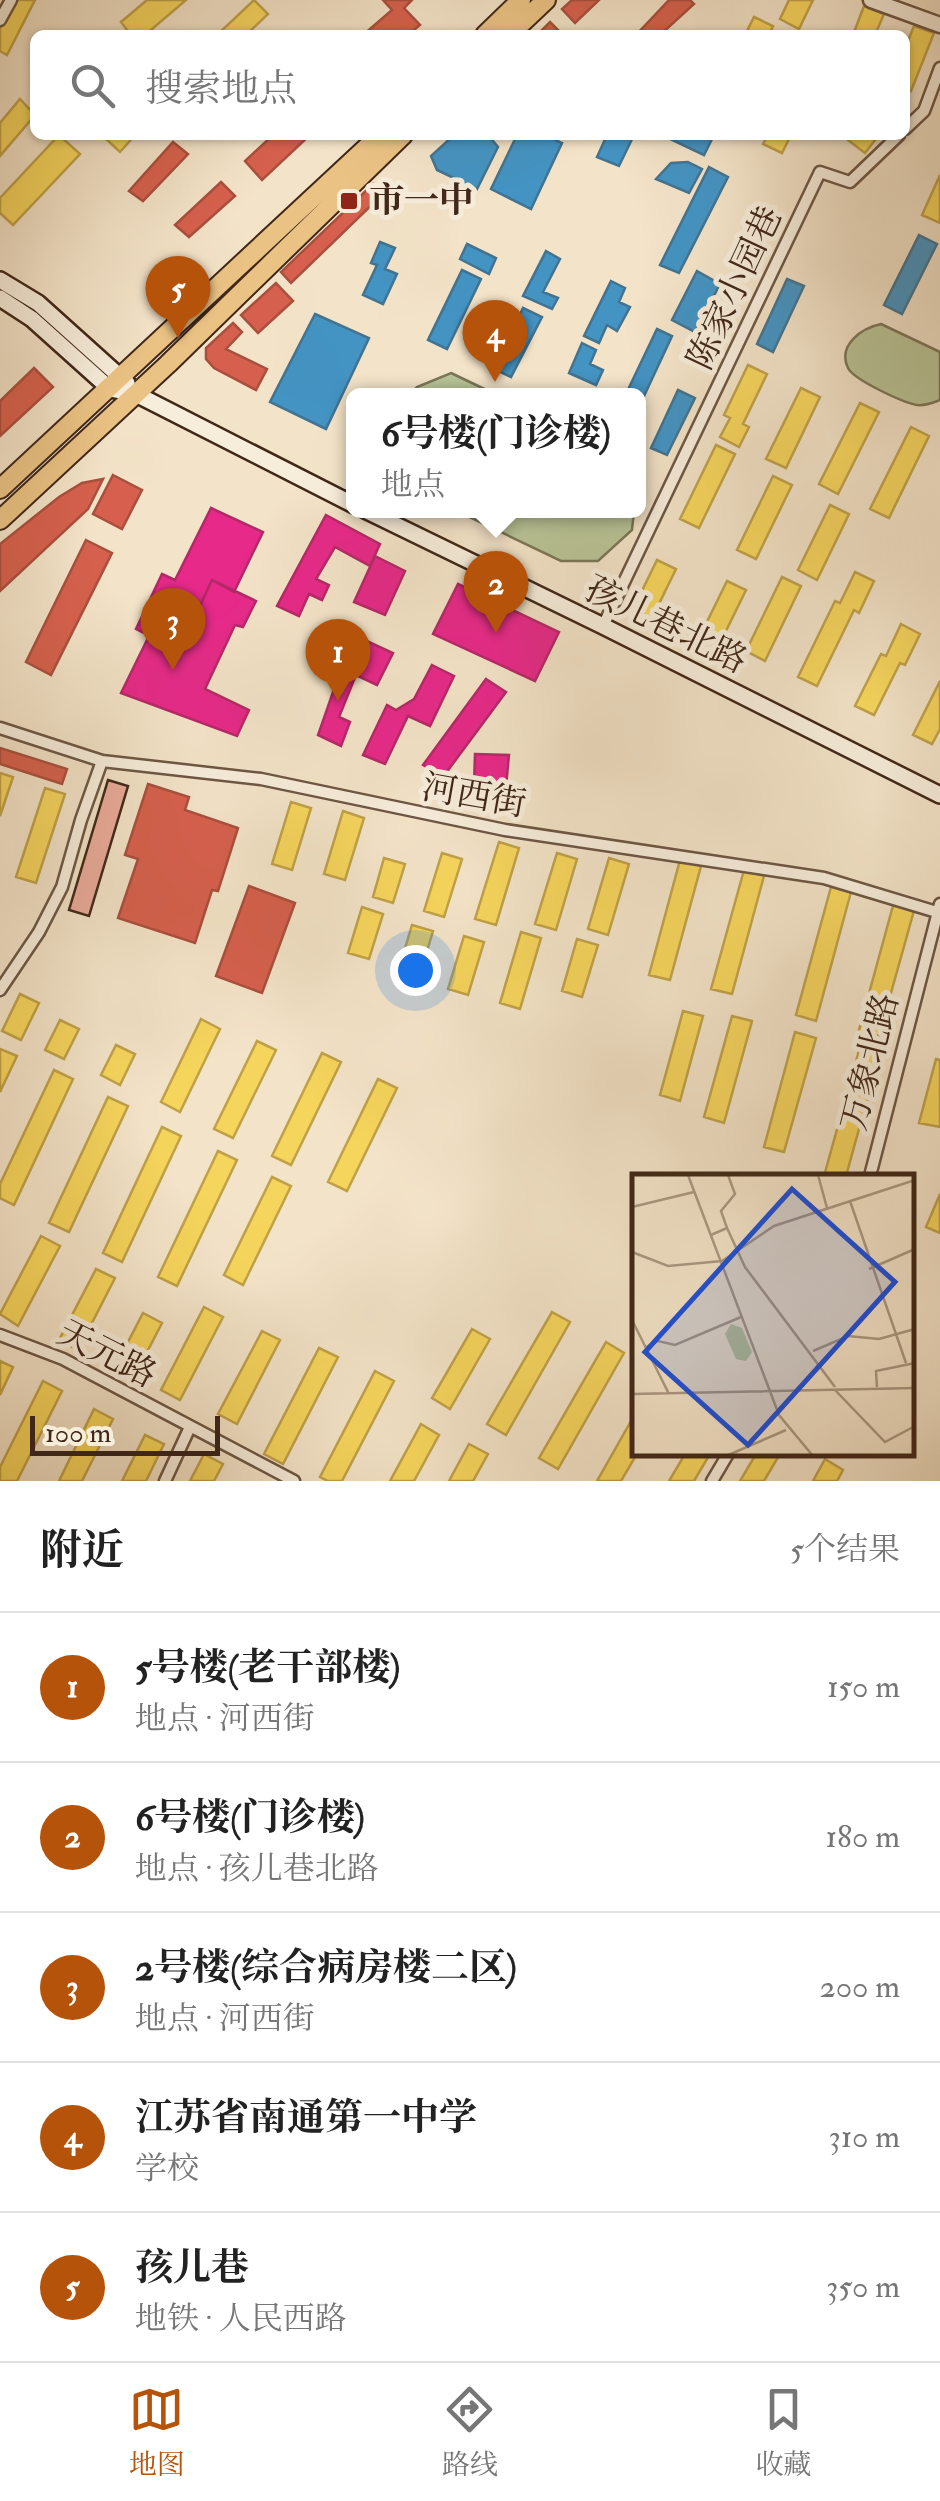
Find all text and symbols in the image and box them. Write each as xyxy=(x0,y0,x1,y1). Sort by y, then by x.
search box xyxy=(30,30,910,140)
icon: search xyxy=(65,58,120,113)
text: 搜索地点 xyxy=(145,65,297,113)
place label: 市一中 xyxy=(369,179,474,223)
marker: 市一中 xyxy=(338,190,360,212)
street label: 陈家小园巷 xyxy=(678,199,792,377)
pin: 5 xyxy=(146,255,210,338)
pin: 4 xyxy=(462,300,528,382)
popup xyxy=(346,388,646,518)
text: 6号楼(门诊楼) xyxy=(381,410,611,458)
text: 地点 xyxy=(381,465,445,505)
pin: 2 xyxy=(464,550,528,633)
street label: 孩儿巷北路 xyxy=(578,567,754,683)
pin: 3 xyxy=(140,588,206,670)
pin: 1 xyxy=(306,618,370,701)
street label: 河西街 xyxy=(418,765,530,827)
your location xyxy=(390,945,441,996)
street label: 万象北路 xyxy=(832,989,908,1135)
inset map xyxy=(632,1174,915,1456)
street label: 天元路 xyxy=(50,1311,164,1397)
scale bar xyxy=(30,1411,220,1456)
text: 100 m xyxy=(45,1416,111,1451)
text: 附近 xyxy=(40,1525,124,1577)
text: 5个结果 xyxy=(790,1530,900,1570)
text: 5号楼(老干部楼) xyxy=(135,1644,400,1692)
text: 1 xyxy=(67,1667,78,1707)
text: 150 m xyxy=(827,1667,900,1707)
text: 地点 · 河西街 xyxy=(135,1699,315,1739)
text: 6号楼(门诊楼) xyxy=(135,1794,365,1842)
text: 2 xyxy=(64,1817,81,1857)
text: 180 m xyxy=(826,1817,900,1857)
text: 地点 · 孩儿巷北路 xyxy=(135,1849,379,1889)
text: 2号楼(综合病房楼二区) xyxy=(135,1944,517,1992)
text: 3 xyxy=(66,1967,79,2007)
text: 200 m xyxy=(819,1967,900,2007)
text: 地点 · 河西街 xyxy=(135,1999,315,2039)
text: 江苏省南通第一中学 xyxy=(135,2094,477,2142)
text: 4 xyxy=(64,2117,81,2157)
text: 310 m xyxy=(829,2117,900,2157)
text: 学校 xyxy=(135,2149,199,2189)
text: 孩儿巷 xyxy=(135,2244,249,2292)
text: 5 xyxy=(65,2267,80,2307)
text: 350 m xyxy=(826,2267,900,2307)
text: 地铁 · 人民西路 xyxy=(135,2299,347,2339)
tab: 地图 xyxy=(129,2382,185,2483)
tab: 路线 xyxy=(442,2382,498,2483)
tab: 收藏 xyxy=(755,2382,811,2483)

